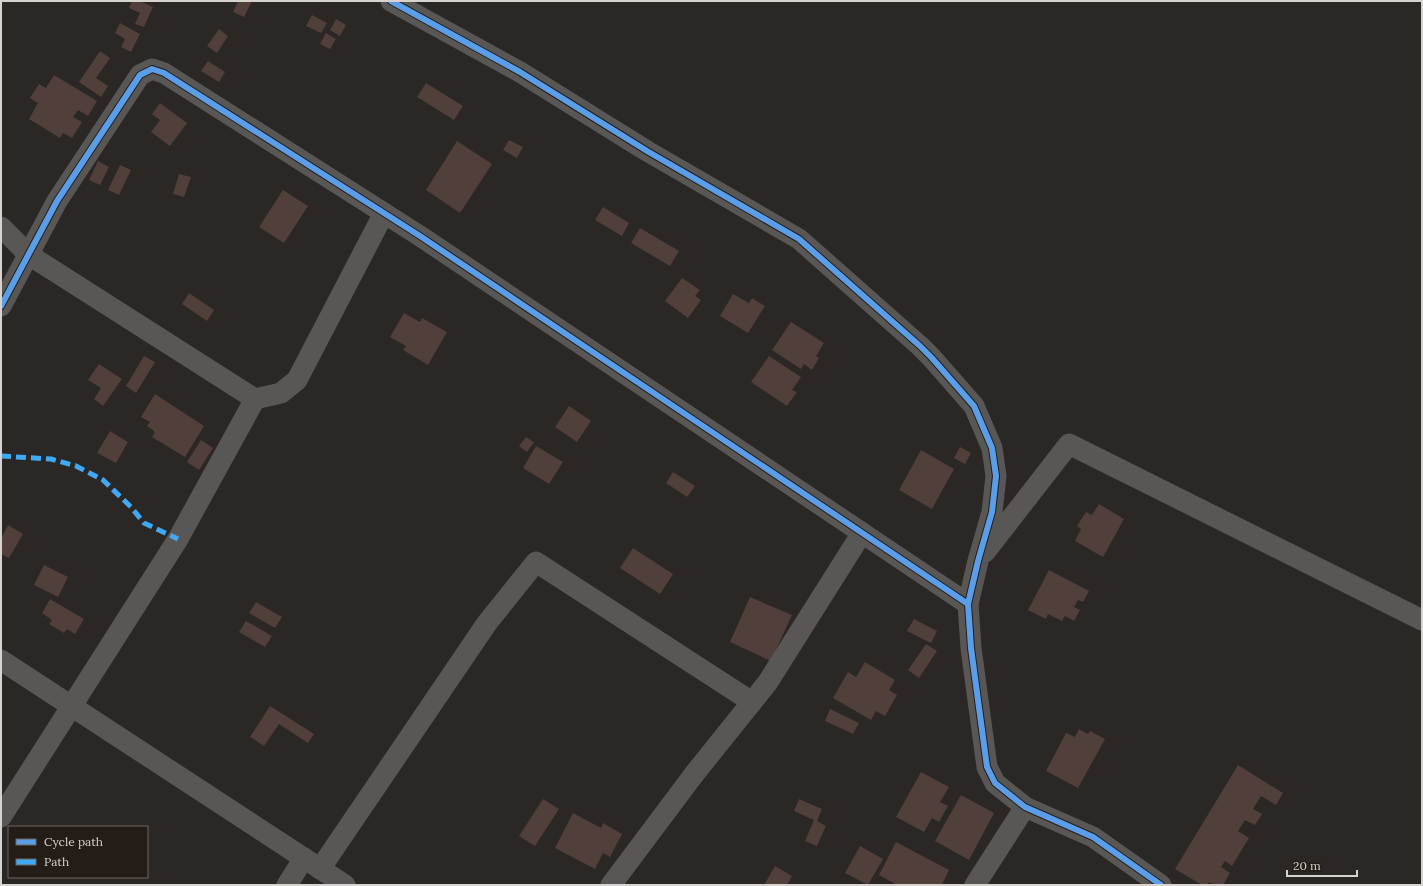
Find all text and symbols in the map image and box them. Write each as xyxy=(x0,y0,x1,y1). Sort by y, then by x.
legend xyxy=(8,826,148,878)
text: Cycle path xyxy=(44,834,103,849)
scale bar xyxy=(1287,852,1357,878)
text: Path xyxy=(44,854,69,869)
text: 20 m xyxy=(1293,858,1321,873)

